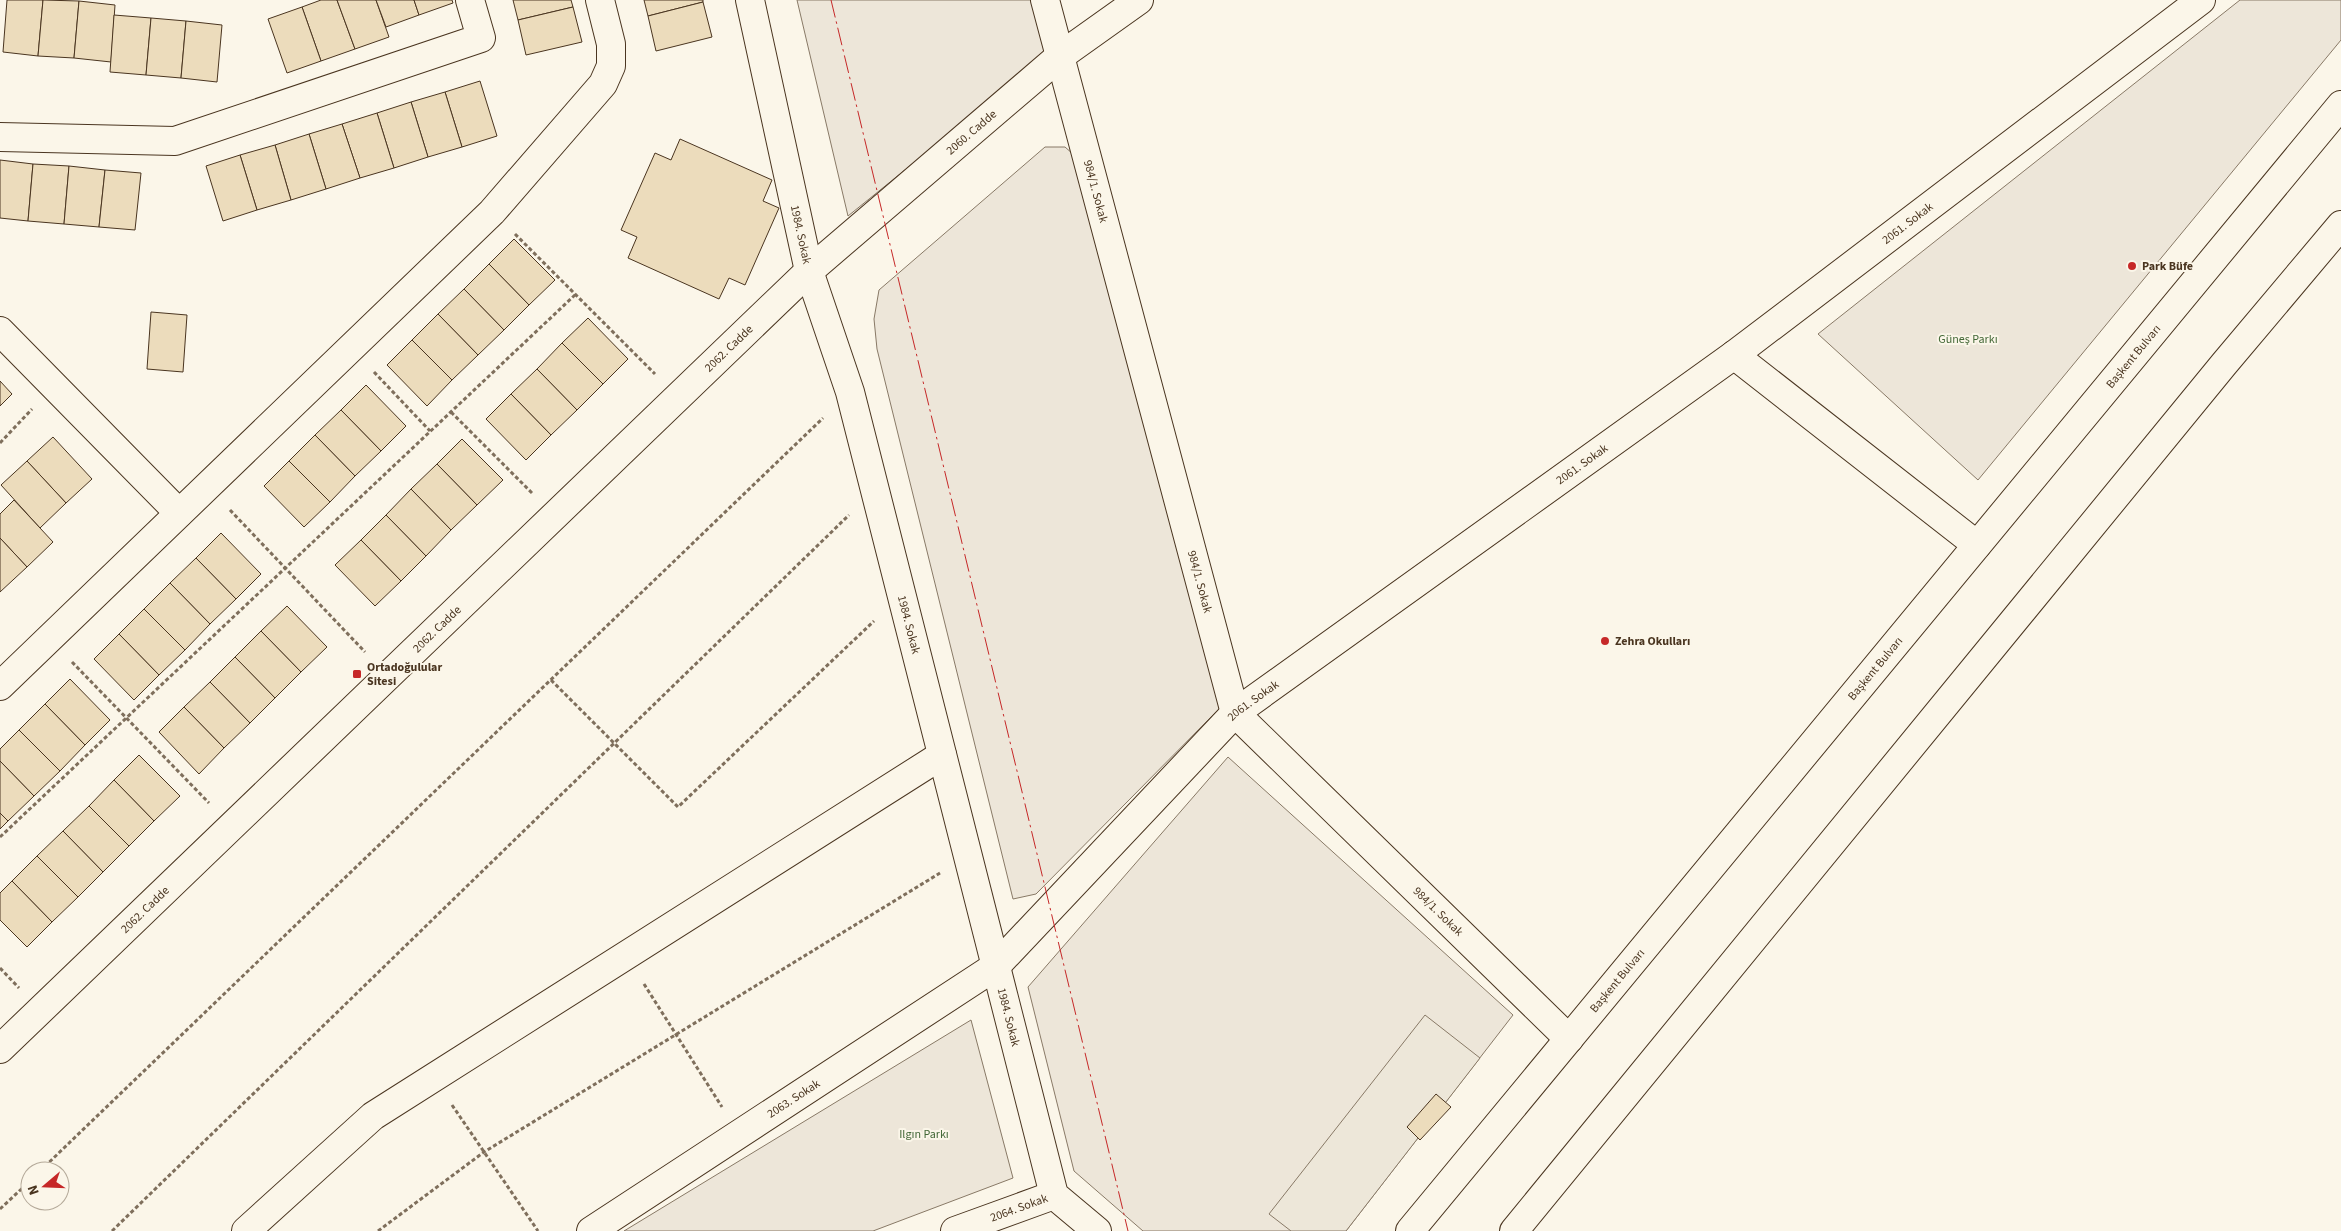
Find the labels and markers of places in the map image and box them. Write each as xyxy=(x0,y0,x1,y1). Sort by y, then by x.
place label: Park Büfe xyxy=(2142,258,2193,275)
marker: Park Büfe xyxy=(2126,260,2138,272)
place label: Zehra Okulları xyxy=(1615,633,1690,650)
marker: Zehra Okulları xyxy=(1599,635,1611,647)
place label: Ortadoğulular Sitesi xyxy=(367,659,442,690)
marker: Ortadoğulular Sitesi xyxy=(351,668,363,680)

